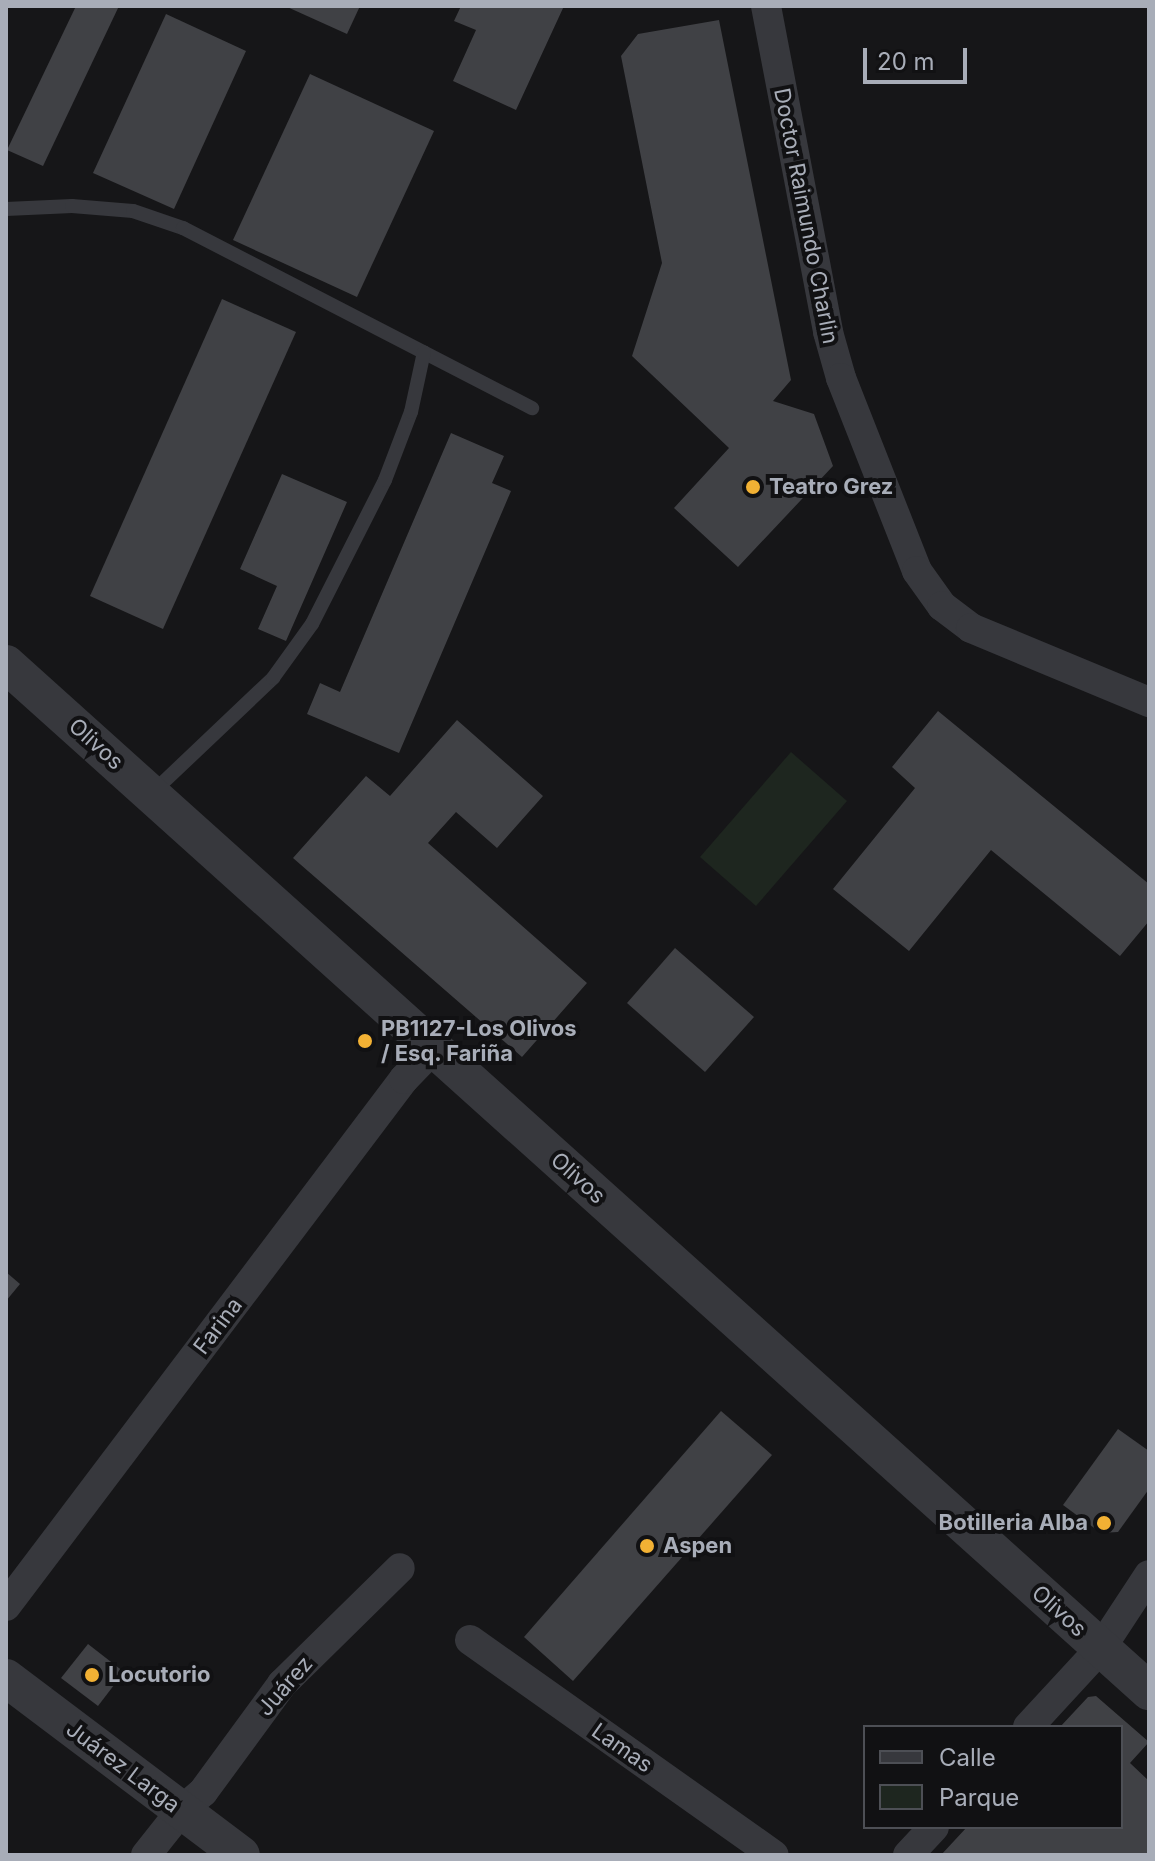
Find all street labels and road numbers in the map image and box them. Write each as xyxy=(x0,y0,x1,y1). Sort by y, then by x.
street label: Doctor Raimundo Charlin xyxy=(768,86,844,346)
street label: Olivos xyxy=(63,713,129,775)
street label: Olivos xyxy=(545,1147,611,1209)
street label: Farina xyxy=(188,1292,248,1360)
street label: Olivos xyxy=(1026,1580,1092,1642)
street label: Juárez xyxy=(252,1651,318,1721)
street label: Juárez Larga xyxy=(61,1716,185,1818)
street label: Lamas xyxy=(587,1718,657,1778)

